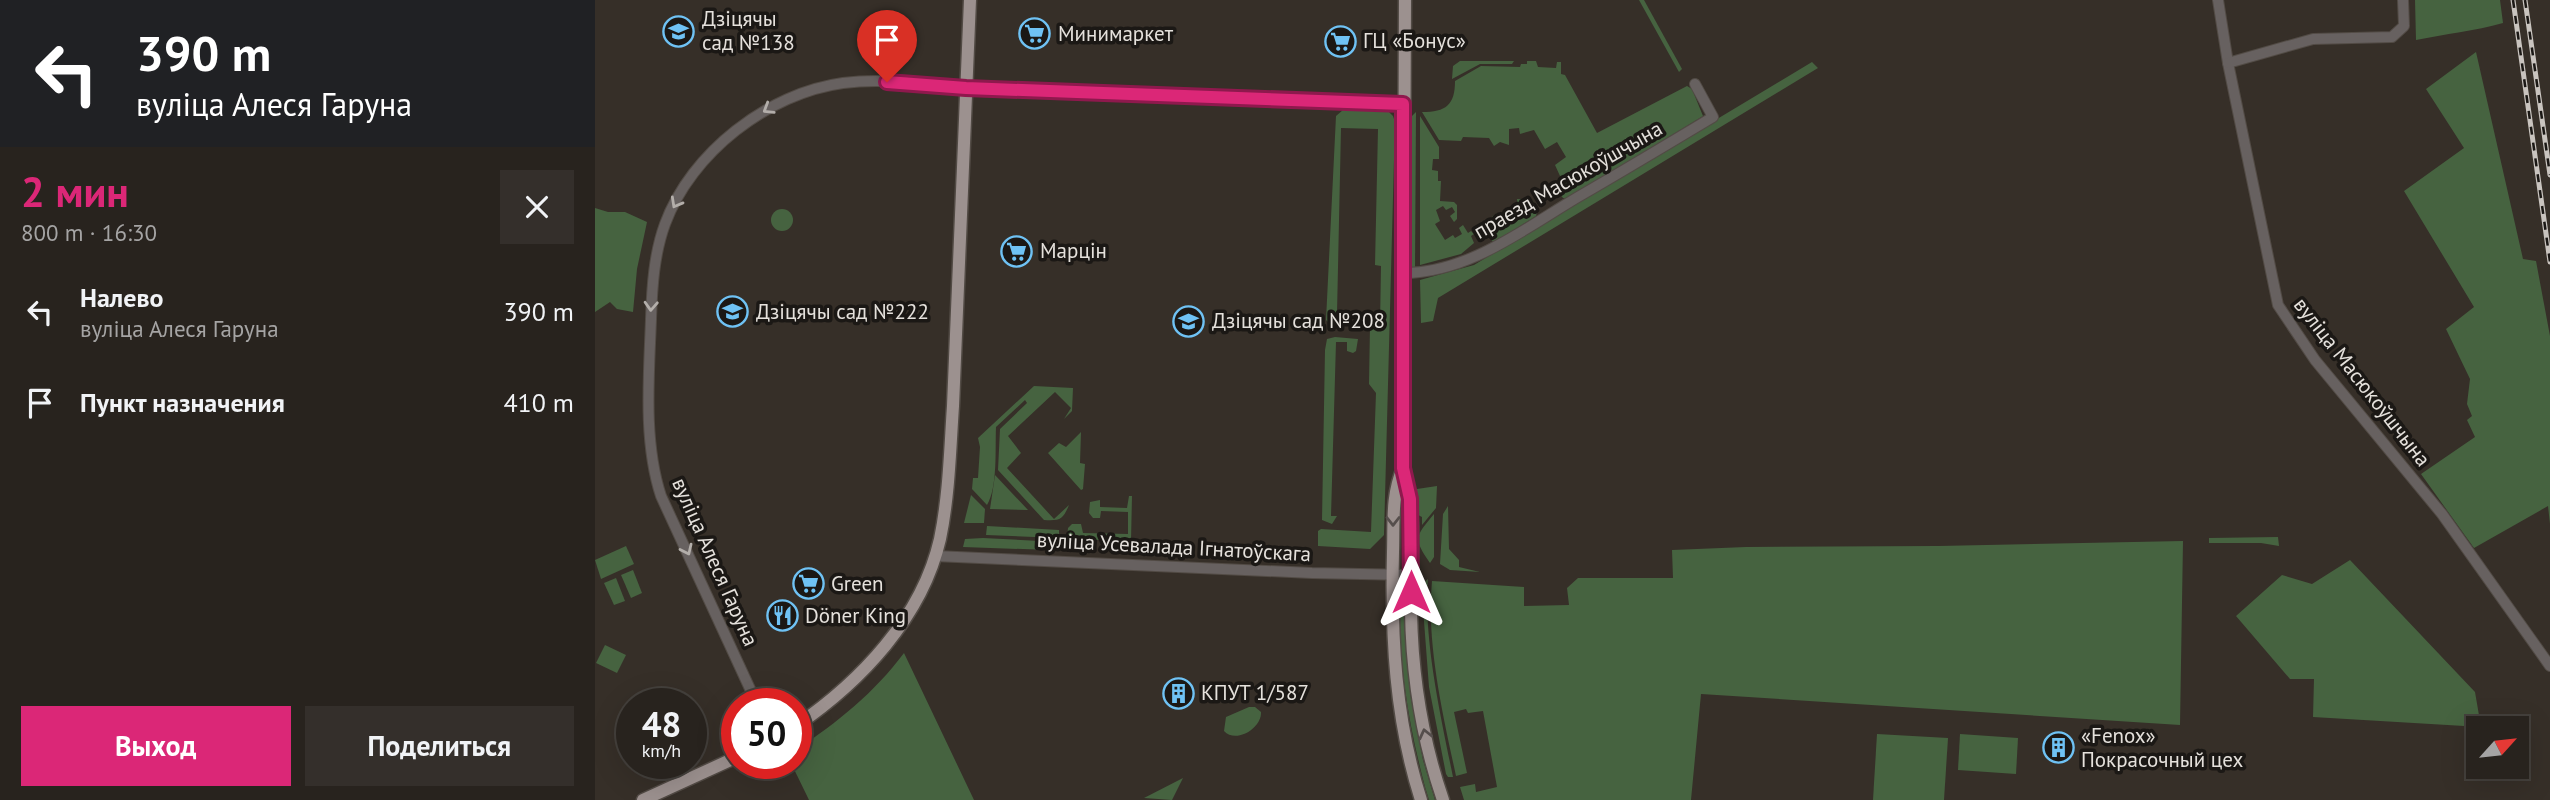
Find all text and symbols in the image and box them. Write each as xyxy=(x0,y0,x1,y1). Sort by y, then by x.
place label: Дзіцячы сад №138 xyxy=(702,5,795,56)
pin xyxy=(857,10,917,82)
school or university icon: Дзіцячы сад №138 xyxy=(662,14,696,48)
supermarket icon: Минимаркет xyxy=(1018,17,1052,51)
place label: Минимаркет xyxy=(1058,20,1174,47)
text: 390 m xyxy=(136,21,271,85)
icon: arrive xyxy=(868,21,906,59)
supermarket icon: ГЦ «Бонус» xyxy=(1323,24,1357,58)
place label: ГЦ «Бонус» xyxy=(1363,27,1466,54)
icon: left xyxy=(21,28,112,119)
text: вуліца Алеся Гаруна xyxy=(136,83,412,125)
one-way arrow xyxy=(762,100,775,113)
street label: праезд Масюкоўшчына xyxy=(1469,115,1667,245)
text: 2 мин xyxy=(21,164,129,219)
button: close xyxy=(500,170,574,244)
one-way arrow xyxy=(671,196,685,208)
text: 800 m · 16:30 xyxy=(21,218,157,247)
supermarket icon: Марцін xyxy=(1000,234,1034,268)
place label: Марцін xyxy=(1040,237,1107,264)
text: Налево xyxy=(80,281,164,314)
street label: вуліца Масюкоўшчына xyxy=(2288,292,2437,472)
icon: left xyxy=(21,293,59,331)
text: 390 m xyxy=(503,295,574,328)
school or university icon: Дзіцячы сад №222 xyxy=(716,295,750,329)
place label: Дзіцячы сад №222 xyxy=(756,298,929,325)
one-way arrow xyxy=(644,300,659,311)
school or university icon: Дзіцячы сад №208 xyxy=(1172,304,1206,338)
place label: Дзіцячы сад №208 xyxy=(1212,307,1385,334)
text: вуліца Алеся Гаруна xyxy=(80,314,279,343)
icon: arrive xyxy=(21,384,59,422)
text: Пункт назначения xyxy=(80,386,285,419)
text: 410 m xyxy=(503,386,574,419)
street label: вуліца Алеся Гаруна xyxy=(666,474,765,650)
one-way arrow xyxy=(1385,516,1401,526)
street label: вуліца Усевалада Ігнатоўскага xyxy=(1036,526,1312,567)
one-way arrow xyxy=(678,543,692,555)
position arrow xyxy=(1374,555,1448,629)
supermarket icon: Green xyxy=(791,567,825,601)
place label: Green xyxy=(831,570,884,597)
restaurant icon: Döner King xyxy=(765,599,799,633)
place label: Döner King xyxy=(805,602,906,629)
building icon: КПУТ 1/587 xyxy=(1161,676,1195,710)
place label: КПУТ 1/587 xyxy=(1201,679,1309,706)
speed limit sign: 50 xyxy=(721,688,812,779)
text: 48 xyxy=(642,701,681,747)
button: Выход xyxy=(21,706,291,786)
button: Поделиться xyxy=(305,706,574,786)
north arrow xyxy=(2466,716,2529,779)
map controls xyxy=(2466,716,2529,779)
place label: «Fenox» Покрасочный цех xyxy=(2081,722,2243,773)
one-way arrow xyxy=(1418,728,1433,740)
building icon: «Fenox» Покрасочный цех xyxy=(2041,731,2075,765)
text: km/h xyxy=(642,739,681,762)

